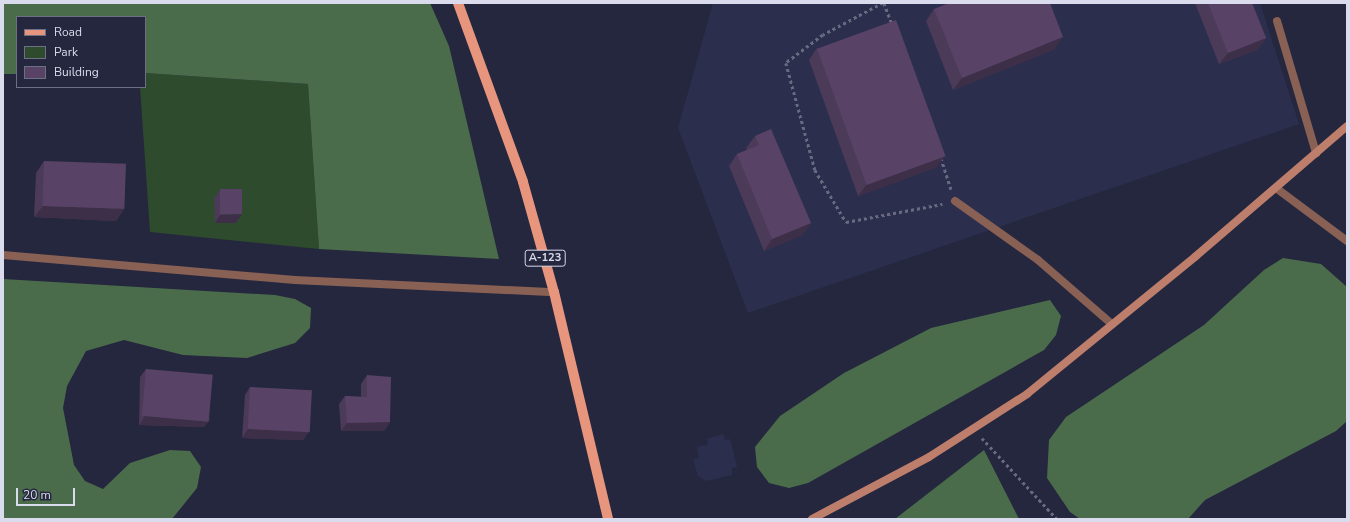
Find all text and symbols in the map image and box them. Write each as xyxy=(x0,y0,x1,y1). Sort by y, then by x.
legend xyxy=(16,16,146,88)
text: Road xyxy=(54,24,82,40)
text: Park xyxy=(54,44,78,60)
text: Building xyxy=(54,64,99,80)
road number: А-123 xyxy=(524,249,566,267)
scale bar xyxy=(18,480,77,506)
text: 20 m xyxy=(23,487,51,503)

